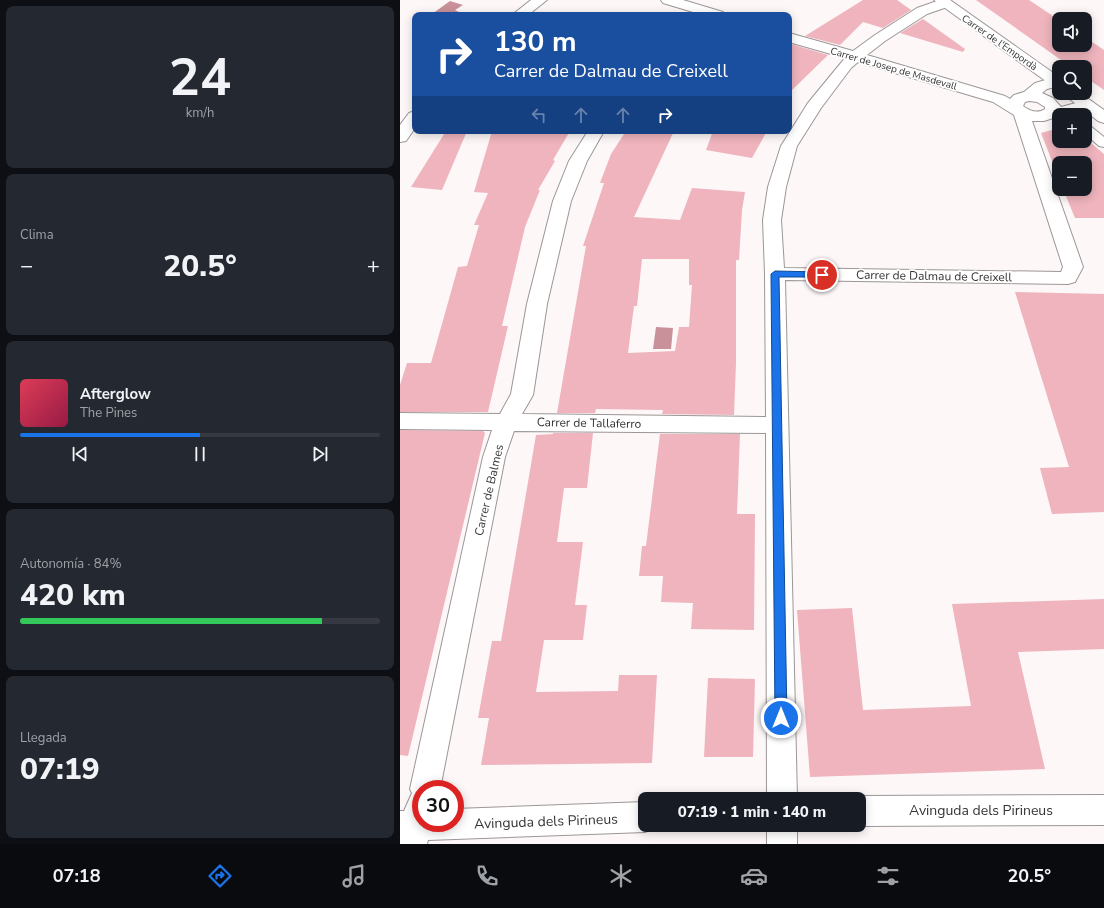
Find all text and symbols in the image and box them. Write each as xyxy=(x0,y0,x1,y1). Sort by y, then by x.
street label: Carrer de l'Empordà xyxy=(959,11,1040,74)
map controls xyxy=(1052,12,1092,196)
button: sound xyxy=(1052,12,1092,52)
text: 130 m xyxy=(494,23,577,61)
icon: right xyxy=(428,28,480,80)
text: 24 xyxy=(169,42,231,113)
street label: Carrer de Josep de Masdevall xyxy=(829,44,959,94)
text: Carrer de Dalmau de Creixell xyxy=(494,59,728,83)
button: search xyxy=(1052,60,1092,100)
text: km/h xyxy=(186,104,214,122)
icon: left xyxy=(528,104,550,126)
icon: ahead xyxy=(570,104,592,126)
icon: ahead xyxy=(612,104,634,126)
icon: right xyxy=(654,104,676,126)
button: + xyxy=(1052,108,1092,148)
button: − xyxy=(1052,156,1092,196)
text: Clima xyxy=(20,226,54,244)
text: 20.5° xyxy=(163,246,237,287)
text: − xyxy=(20,251,33,281)
text: + xyxy=(367,251,380,281)
pin xyxy=(805,258,839,292)
icon: arrive xyxy=(811,264,833,286)
street label: Carrer de Dalmau de Creixell xyxy=(856,267,1012,285)
text: Afterglow xyxy=(80,384,151,404)
text: The Pines xyxy=(80,404,137,422)
street label: Carrer de Tallaferro xyxy=(537,414,642,432)
street label: Carrer de Balmes xyxy=(471,442,507,537)
icon: previous xyxy=(69,443,91,465)
icon: pause xyxy=(189,443,211,465)
icon: next xyxy=(309,443,331,465)
text: Autonomía · 84% xyxy=(20,555,121,573)
text: 420 km xyxy=(20,575,126,616)
position arrow xyxy=(760,697,802,739)
text: Llegada xyxy=(20,729,67,747)
text: 07:19 xyxy=(20,749,100,790)
speed limit sign: 30 xyxy=(412,780,464,832)
street label: Avinguda dels Pirineus xyxy=(909,801,1053,820)
text: 07:19 · 1 min · 140 m xyxy=(678,802,826,822)
street label: Avinguda dels Pirineus xyxy=(474,809,618,834)
icon: directions xyxy=(206,862,234,890)
icon: music xyxy=(340,862,368,890)
icon: phone xyxy=(473,862,501,890)
icon: climate xyxy=(607,862,635,890)
icon: car xyxy=(740,862,768,890)
icon: filters xyxy=(874,862,902,890)
text: 07:18 xyxy=(53,864,100,888)
text: 20.5° xyxy=(1008,864,1051,888)

